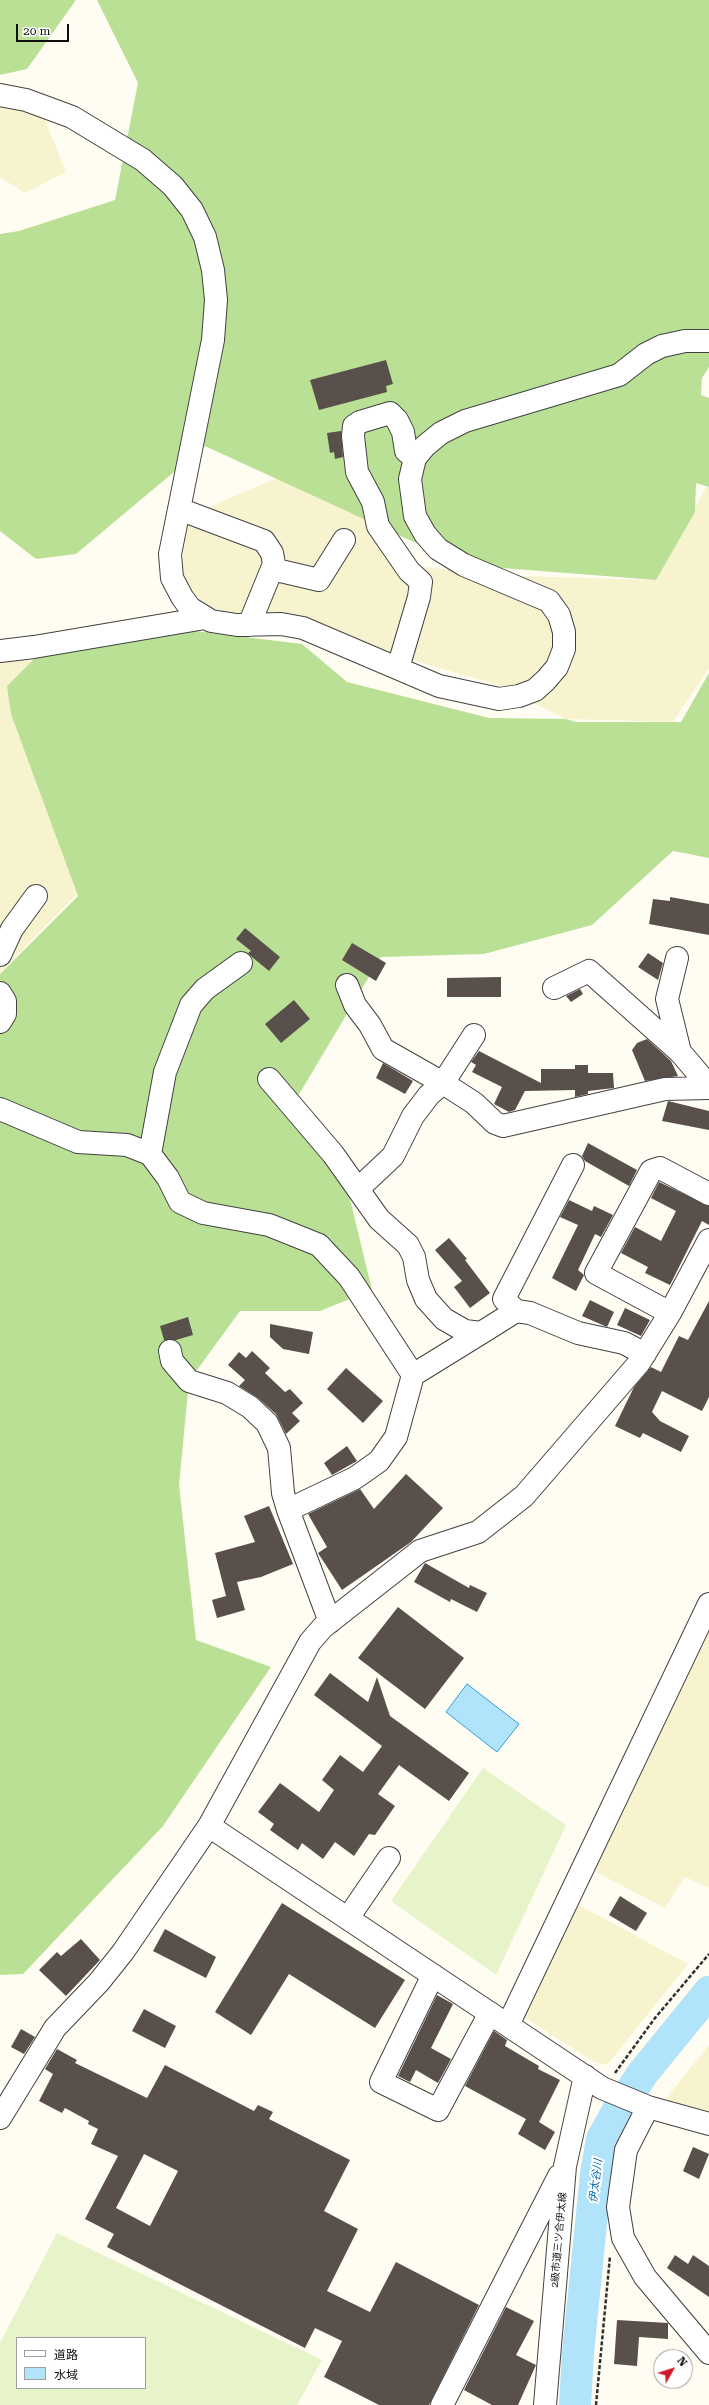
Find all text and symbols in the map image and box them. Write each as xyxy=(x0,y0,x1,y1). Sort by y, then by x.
scale bar xyxy=(18,16,71,42)
text: 20 m xyxy=(23,24,50,38)
water label: 伊太谷川 xyxy=(587,2158,605,2204)
street label: 2級市道三ツ合伊太線 xyxy=(549,2192,569,2288)
legend xyxy=(16,2337,146,2389)
text: 道路 xyxy=(54,2348,78,2362)
north arrow xyxy=(653,2349,693,2389)
text: N xyxy=(674,2354,690,2369)
text: 水域 xyxy=(54,2368,78,2382)

